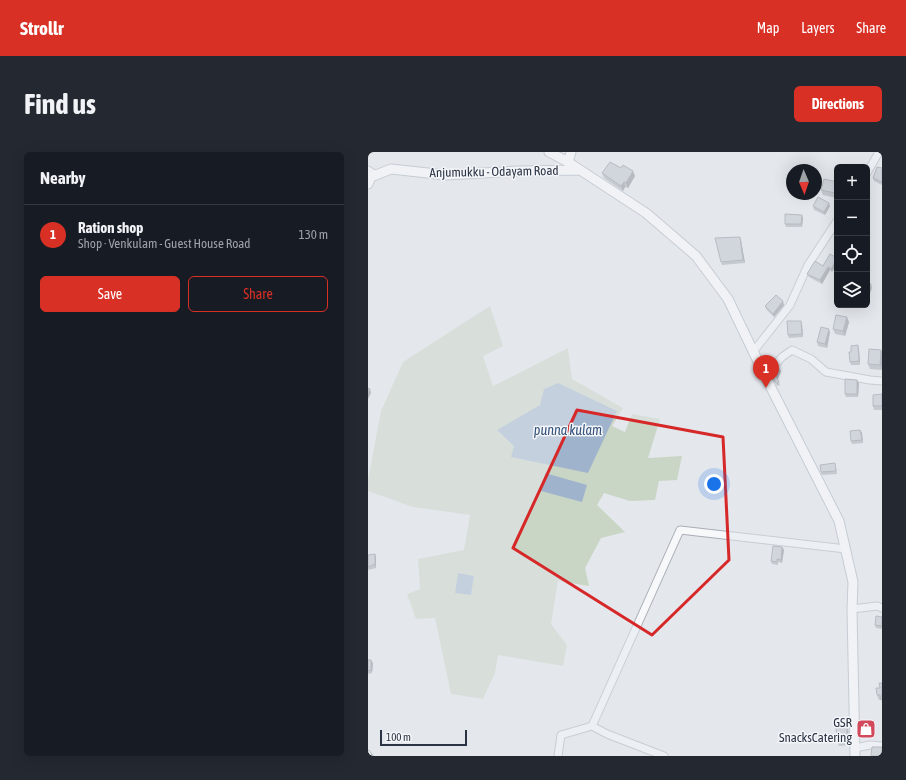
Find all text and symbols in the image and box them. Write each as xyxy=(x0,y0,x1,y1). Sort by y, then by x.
text: Strollr xyxy=(20,17,64,39)
text: Map xyxy=(757,20,779,36)
text: Layers xyxy=(801,20,834,36)
text: Share xyxy=(856,20,886,36)
button: Directions xyxy=(794,86,882,122)
text: Find us xyxy=(24,88,96,120)
street label: Anjumukku - Odayam Road xyxy=(429,163,559,180)
north arrow xyxy=(786,164,822,200)
map controls xyxy=(834,164,870,308)
button: + xyxy=(834,164,870,200)
text: Nearby xyxy=(40,168,86,188)
button: − xyxy=(834,200,870,236)
text: Ration shop xyxy=(78,219,143,236)
text: 1 xyxy=(50,227,56,242)
text: 130 m xyxy=(299,227,328,242)
text: Shop · Venkulam - Guest House Road xyxy=(78,236,250,251)
button: locate xyxy=(834,236,870,272)
button: layers xyxy=(834,272,870,308)
button: Save xyxy=(40,276,180,312)
button: Share xyxy=(188,276,328,312)
pin: 1 xyxy=(753,355,779,388)
water label: punna kulam xyxy=(534,422,602,438)
your location xyxy=(704,474,724,494)
place label: GSR SnacksCatering xyxy=(779,715,852,745)
shop icon: GSR SnacksCatering xyxy=(855,718,877,740)
scale bar xyxy=(380,728,467,747)
text: 100 m xyxy=(386,731,411,743)

